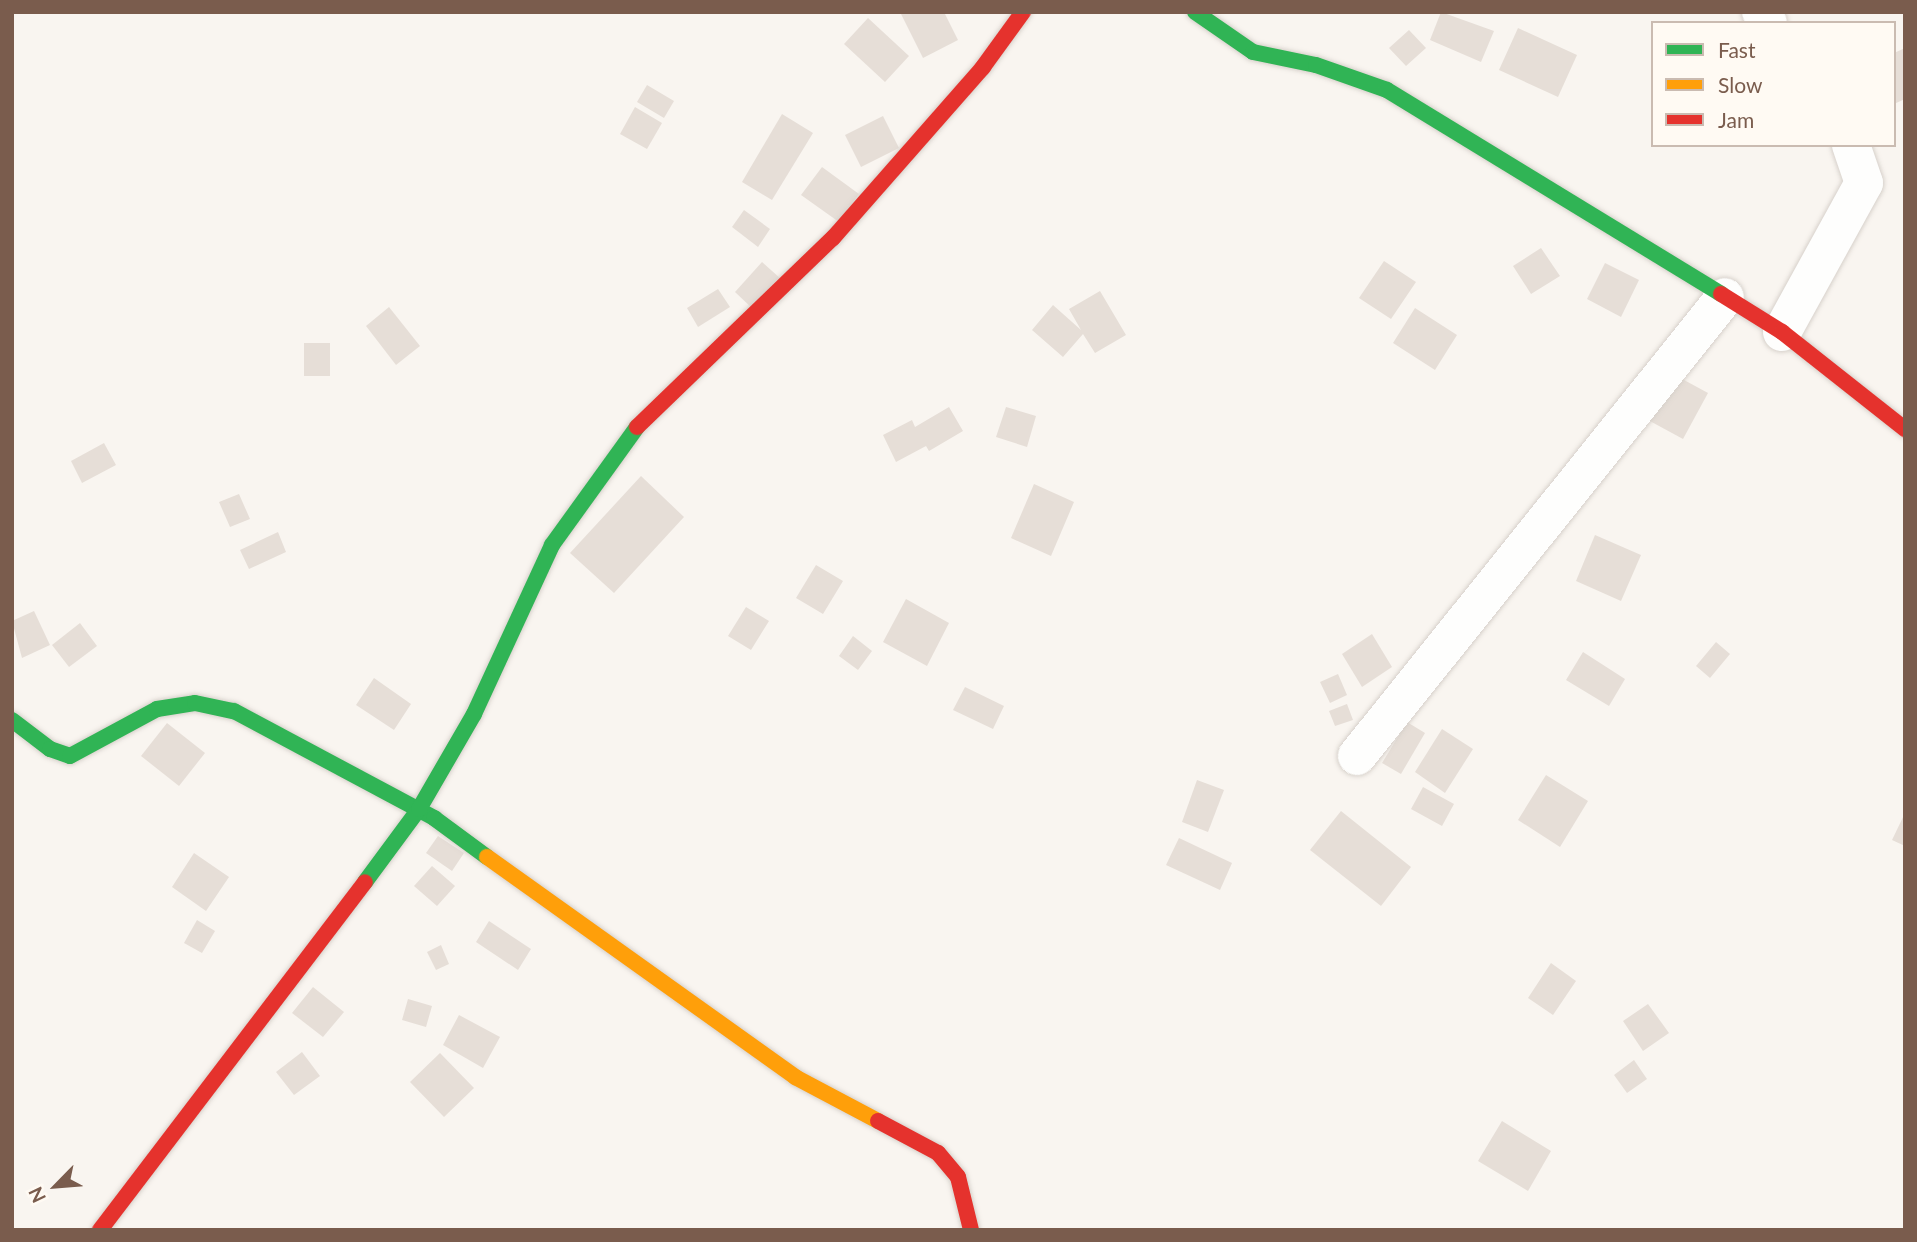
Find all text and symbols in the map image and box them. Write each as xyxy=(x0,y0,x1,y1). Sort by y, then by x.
legend xyxy=(1651,21,1896,147)
text: Fast xyxy=(1718,37,1755,62)
text: Slow xyxy=(1718,72,1762,97)
text: Jam xyxy=(1718,107,1754,132)
north arrow xyxy=(21,1151,91,1221)
text: N xyxy=(23,1184,50,1207)

